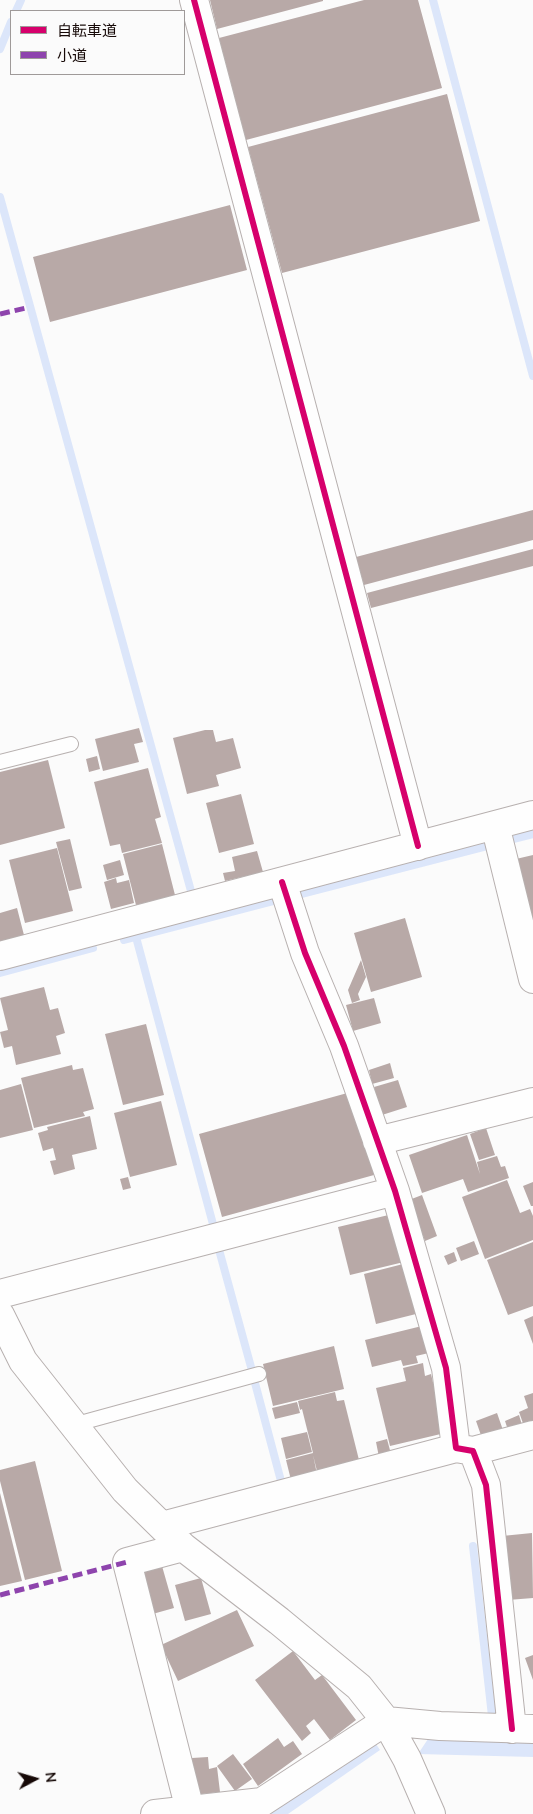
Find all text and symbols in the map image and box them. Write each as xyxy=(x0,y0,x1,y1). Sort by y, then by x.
legend xyxy=(10,10,185,75)
text: 自転車道 xyxy=(57,21,117,41)
text: 小道 xyxy=(57,46,87,66)
north arrow xyxy=(10,1754,60,1804)
text: N xyxy=(40,1771,60,1784)

